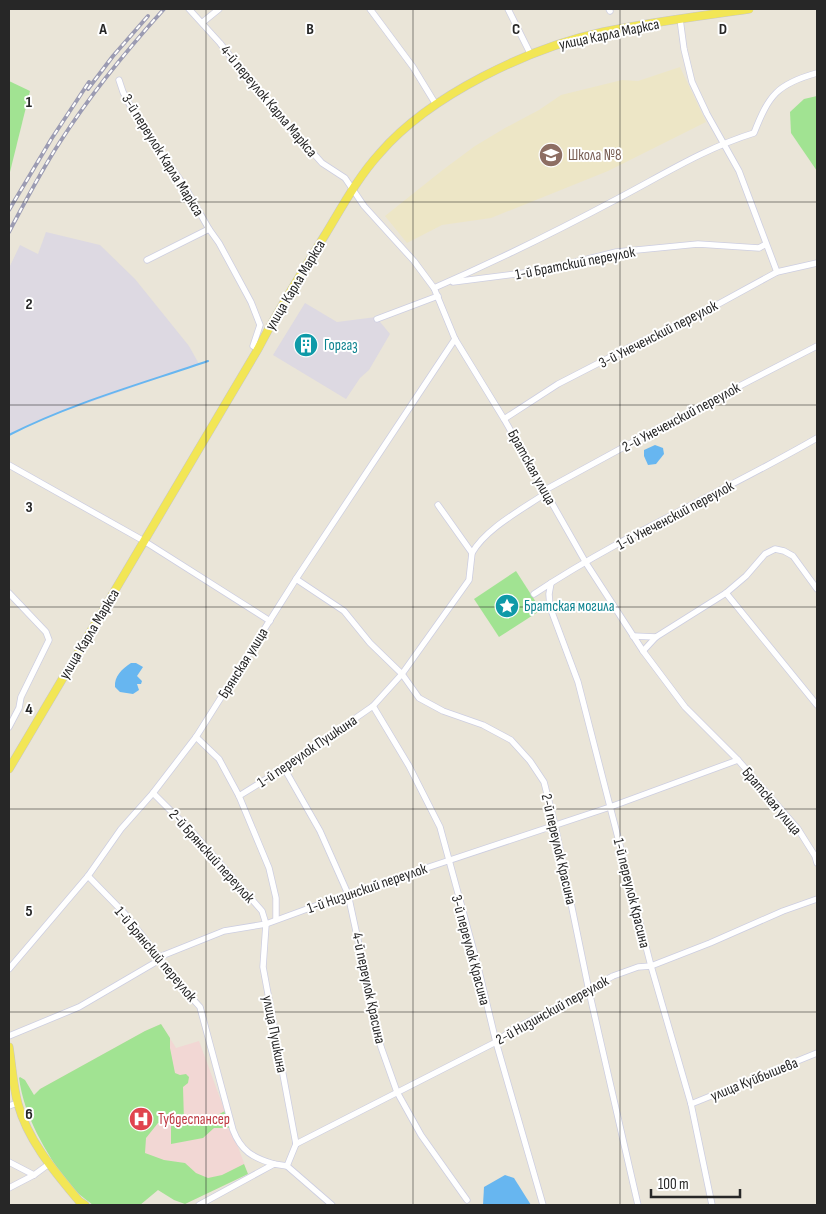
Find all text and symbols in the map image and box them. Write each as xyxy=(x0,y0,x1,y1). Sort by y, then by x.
street label: улица Карла Маркса xyxy=(557,15,661,54)
text: A xyxy=(98,20,107,39)
text: B xyxy=(306,20,314,39)
text: C xyxy=(512,20,520,39)
text: D xyxy=(719,20,727,39)
street label: 4-й переулок Карла Маркса xyxy=(216,41,321,162)
street label: 3-й переулок Карла Маркса xyxy=(117,91,208,220)
text: 1 xyxy=(26,93,33,112)
school or university icon: Школа №8 xyxy=(538,142,564,168)
place label: Школа №8 xyxy=(568,146,622,165)
street label: улица Карла Маркса xyxy=(261,236,330,334)
street label: 1-й Братский переулок xyxy=(514,242,637,284)
text: 2 xyxy=(25,295,33,314)
street label: 3-й Унеченский переулок xyxy=(596,296,721,373)
building icon: Горгаз xyxy=(293,332,319,358)
place label: Горгаз xyxy=(324,336,358,355)
street label: 2-й Унеченский переулок xyxy=(619,378,744,457)
street label: Братская улица xyxy=(503,426,560,508)
street label: 1-й Унеченский переулок xyxy=(613,476,737,554)
text: 3 xyxy=(25,498,33,517)
street label: улица Карла Маркса xyxy=(55,585,124,683)
place icon: Братская могила xyxy=(494,593,520,619)
place label: Братская могила xyxy=(524,597,615,616)
street label: Брянская улица xyxy=(214,624,273,702)
text: 4 xyxy=(25,700,33,719)
street label: 1-й переулок Пушкина xyxy=(254,711,361,792)
street label: Братская улица xyxy=(738,763,806,839)
street label: 2-й переулок Красина xyxy=(537,792,581,907)
street label: 2-й Брянский переулок xyxy=(165,806,259,907)
street label: 1-й переулок Красина xyxy=(609,836,654,950)
street label: 1-й Низинский переулок xyxy=(305,859,430,918)
street label: 3-й переулок Красина xyxy=(447,893,494,1008)
text: 5 xyxy=(25,902,33,921)
street label: 1-й Брянский переулок xyxy=(110,903,201,1006)
street label: 4-й переулок Красина xyxy=(347,931,390,1046)
street label: 2-й Низинский переулок xyxy=(492,971,612,1049)
street label: улица Пушкина xyxy=(258,994,291,1075)
street label: улица Куйбышева xyxy=(708,1053,801,1106)
text: 6 xyxy=(25,1105,33,1124)
hospital icon: Тубдеспансер xyxy=(128,1106,154,1132)
place label: Тубдеспансер xyxy=(158,1110,230,1129)
scale bar xyxy=(651,1166,740,1198)
text: 100 m xyxy=(658,1175,689,1194)

